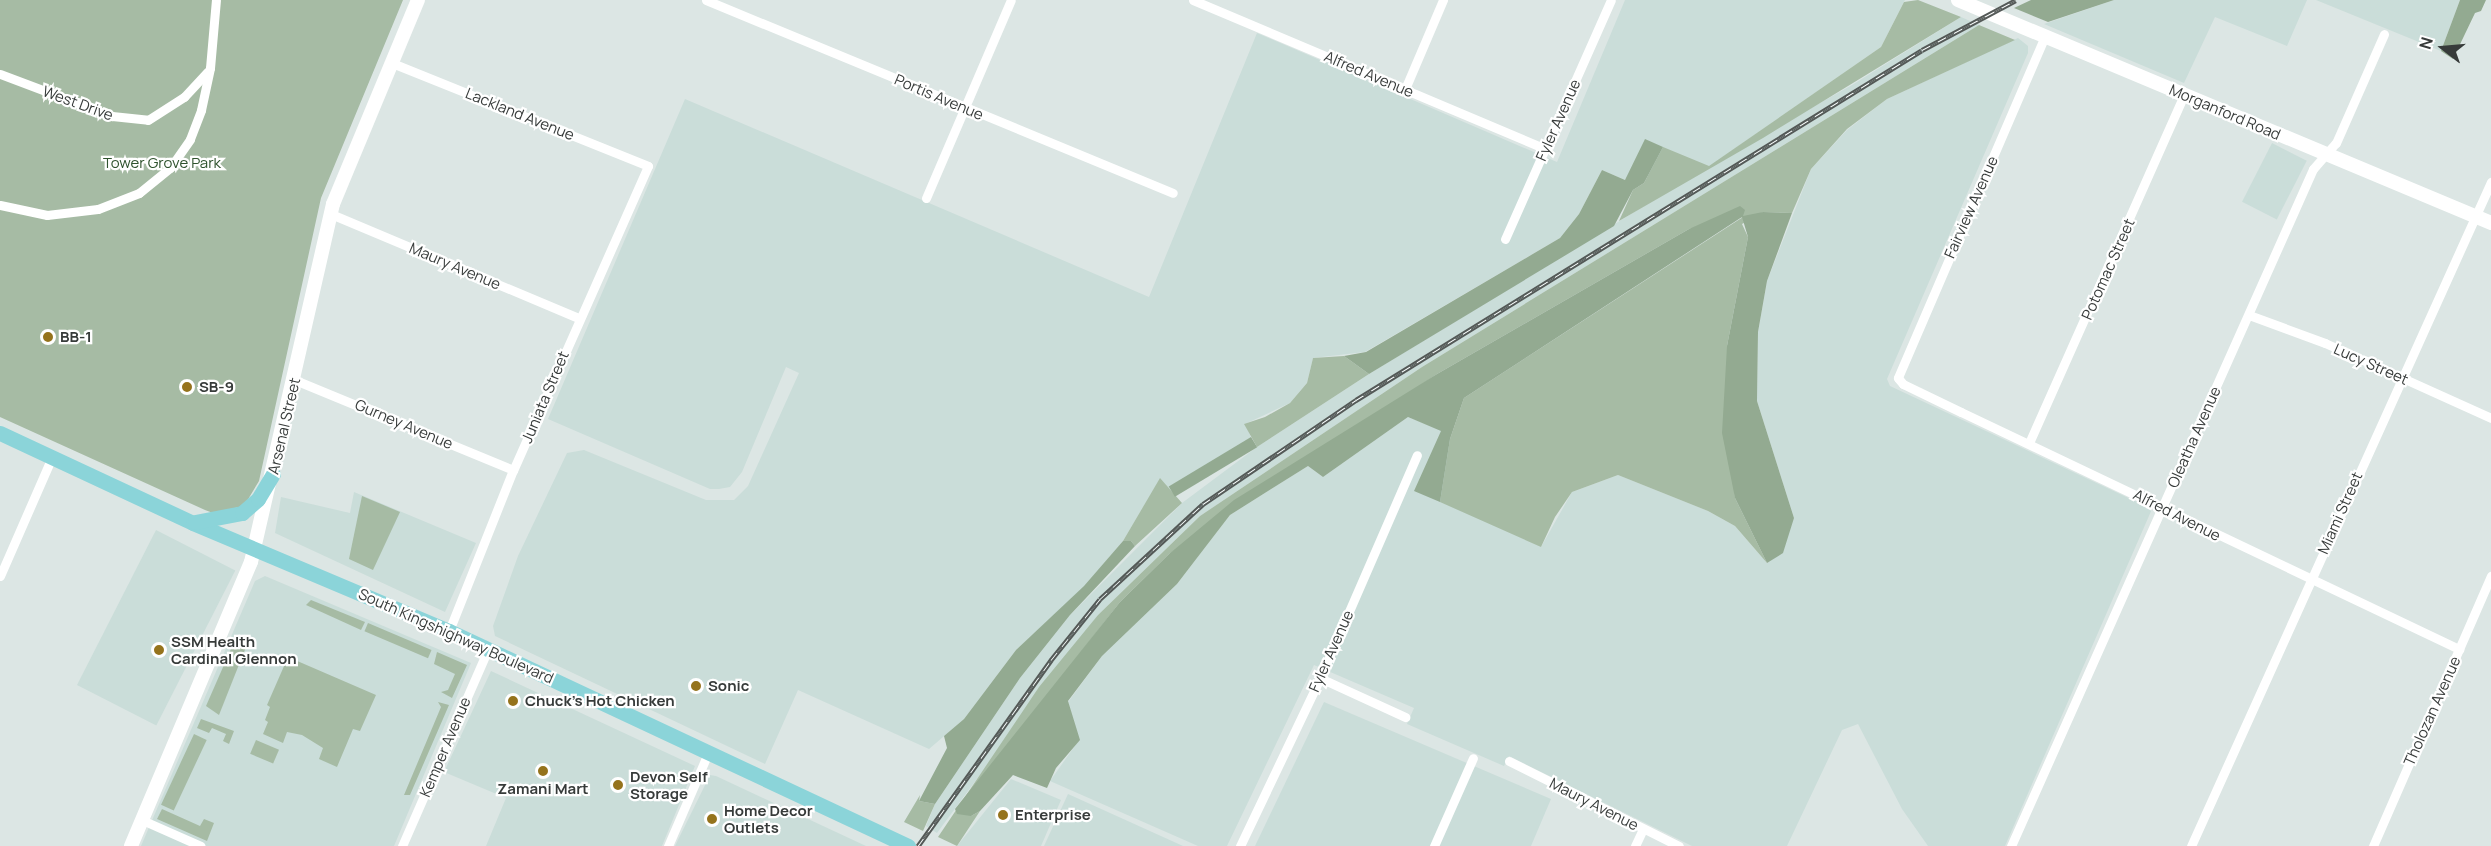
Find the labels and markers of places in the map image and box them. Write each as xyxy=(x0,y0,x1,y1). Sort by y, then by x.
place label: BB-1 xyxy=(60,328,92,346)
marker: BB-1 xyxy=(41,330,55,344)
place label: SB-9 xyxy=(199,378,234,396)
marker: SB-9 xyxy=(180,380,194,394)
place label: SSM Health Cardinal Glennon xyxy=(171,632,297,667)
marker: SSM Health Cardinal Glennon xyxy=(152,643,166,657)
place label: Sonic xyxy=(708,677,749,695)
marker: Sonic xyxy=(689,679,703,693)
place label: Chuck's Hot Chicken xyxy=(525,692,674,710)
marker: Chuck's Hot Chicken xyxy=(506,694,520,708)
marker: Zamani Mart xyxy=(536,764,550,778)
place label: Devon Self Storage xyxy=(630,767,708,802)
marker: Devon Self Storage xyxy=(611,778,625,792)
place label: Zamani Mart xyxy=(497,780,589,798)
place label: Home Decor Outlets xyxy=(724,801,813,836)
place label: Enterprise xyxy=(1015,806,1091,824)
marker: Enterprise xyxy=(996,808,1010,822)
marker: Home Decor Outlets xyxy=(705,812,719,826)

